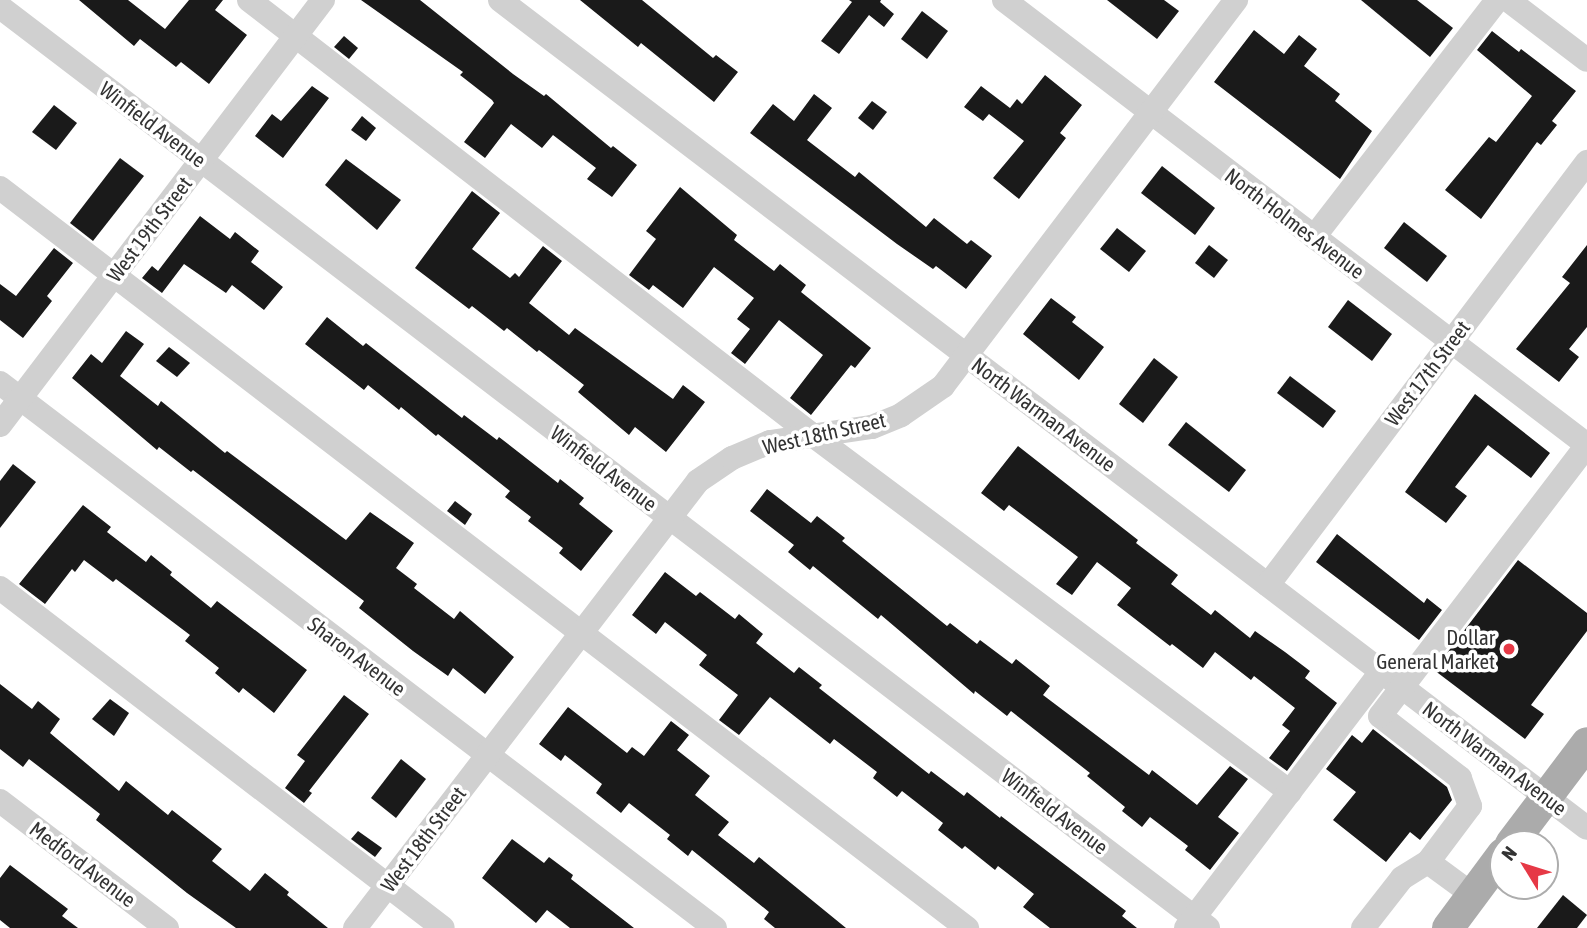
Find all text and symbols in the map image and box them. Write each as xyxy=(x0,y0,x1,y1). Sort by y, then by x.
street label: Winfield Avenue xyxy=(95,76,211,172)
street label: North Holmes Avenue xyxy=(1220,162,1370,284)
street label: West 19th Street xyxy=(101,171,197,287)
street label: West 17th Street xyxy=(1379,315,1475,431)
street label: North Warman Avenue xyxy=(967,352,1121,476)
street label: West 18th Street xyxy=(760,407,888,459)
street label: Winfield Avenue xyxy=(546,420,662,516)
street label: Sharon Avenue xyxy=(303,611,411,701)
place label: Dollar General Market xyxy=(1376,624,1495,674)
marker: Dollar General Market xyxy=(1501,641,1517,657)
street label: North Warman Avenue xyxy=(1418,696,1572,820)
street label: Winfield Avenue xyxy=(997,763,1113,859)
street label: West 18th Street xyxy=(375,781,471,897)
street label: Medford Avenue xyxy=(25,816,141,912)
north arrow xyxy=(1489,830,1559,900)
text: N xyxy=(1497,842,1521,864)

